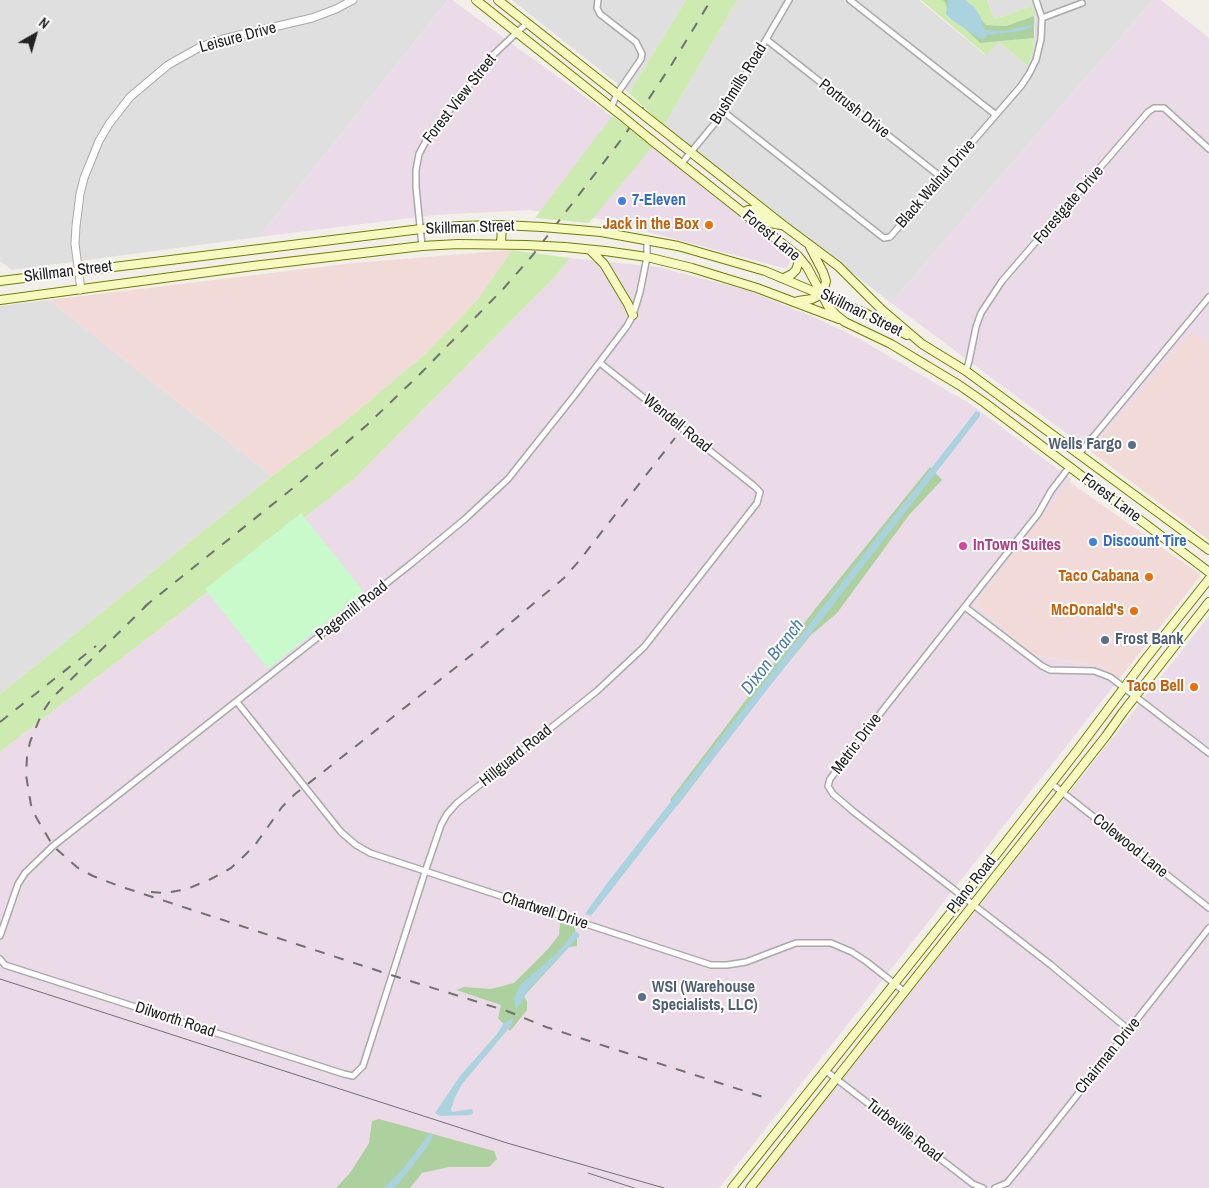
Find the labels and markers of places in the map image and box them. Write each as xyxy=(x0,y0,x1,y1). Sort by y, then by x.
place label: 7-Eleven xyxy=(632,191,686,211)
marker: 7-Eleven xyxy=(616,195,628,207)
place label: Jack in the Box xyxy=(603,215,699,235)
marker: Jack in the Box xyxy=(703,219,715,231)
place label: Wells Fargo xyxy=(1048,435,1122,455)
marker: Wells Fargo xyxy=(1126,439,1138,451)
place label: Discount Tire xyxy=(1103,532,1187,552)
place label: InTown Suites xyxy=(973,536,1061,556)
marker: Discount Tire xyxy=(1087,536,1099,548)
marker: InTown Suites xyxy=(957,540,969,552)
place label: Taco Cabana xyxy=(1058,567,1139,587)
marker: Taco Cabana xyxy=(1143,571,1155,583)
place label: McDonald's xyxy=(1051,601,1124,621)
marker: McDonald's xyxy=(1128,605,1140,617)
place label: Frost Bank xyxy=(1115,630,1184,650)
marker: Frost Bank xyxy=(1099,634,1111,646)
place label: Taco Bell xyxy=(1127,677,1184,697)
marker: Taco Bell xyxy=(1188,681,1200,693)
place label: WSI (Warehouse Specialists, LLC) xyxy=(652,978,758,1016)
marker: WSI (Warehouse Specialists, LLC) xyxy=(636,991,648,1003)

